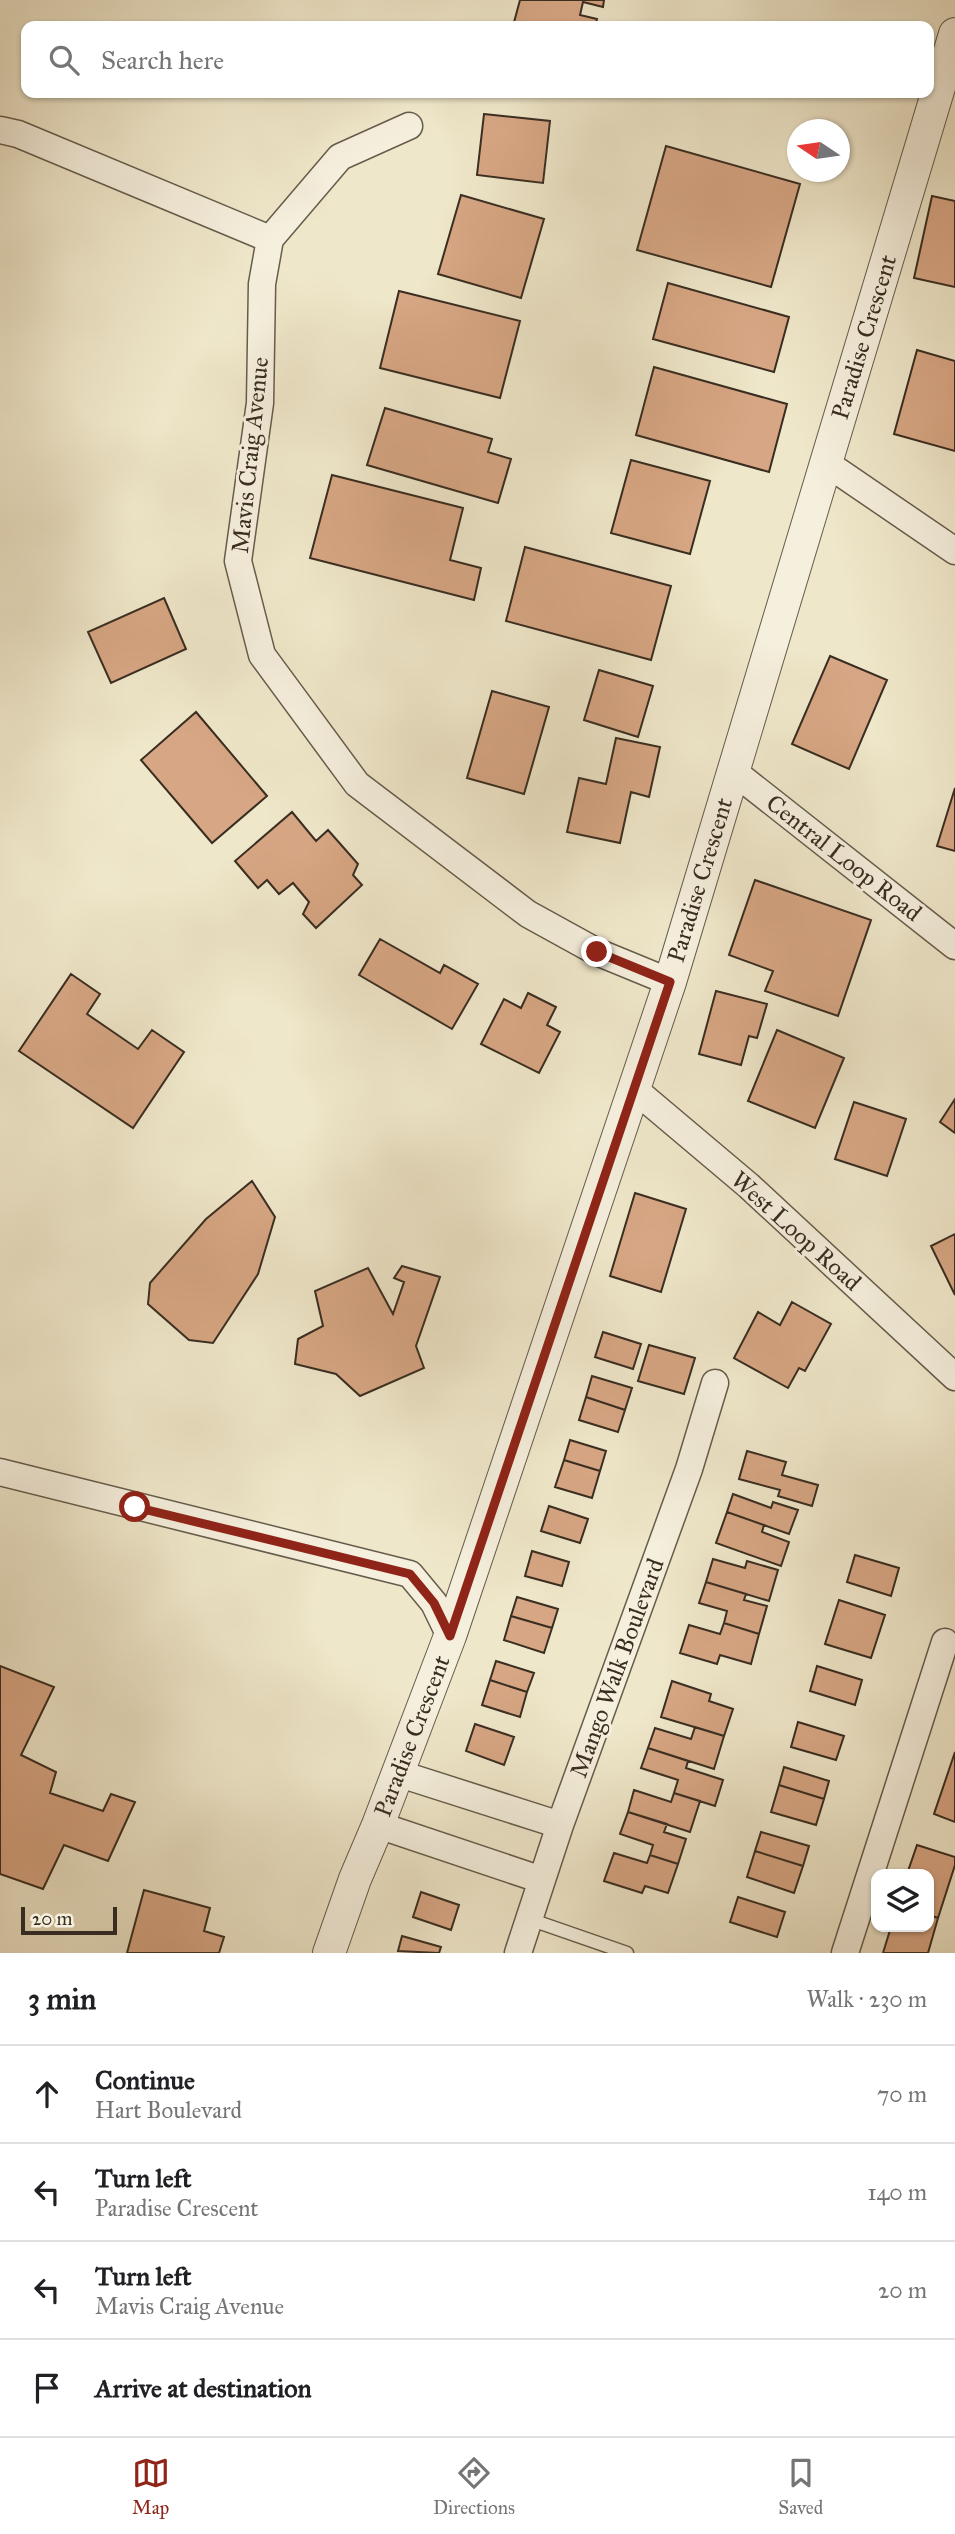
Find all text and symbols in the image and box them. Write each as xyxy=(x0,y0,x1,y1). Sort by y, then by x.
search box xyxy=(21,21,934,98)
icon: search xyxy=(45,41,83,79)
text: Search here xyxy=(101,44,224,76)
north arrow xyxy=(787,119,850,182)
street label: Paradise Crescent xyxy=(825,251,903,423)
street label: Mavis Craig Avenue xyxy=(225,355,275,555)
street label: Central Loop Road xyxy=(760,788,928,928)
street label: Paradise Crescent xyxy=(661,794,739,966)
route end xyxy=(581,936,612,967)
street label: West Loop Road xyxy=(725,1165,867,1297)
route start xyxy=(119,1491,150,1522)
street label: Mango Walk Boulevard xyxy=(563,1554,671,1782)
street label: Paradise Crescent xyxy=(367,1651,457,1821)
map controls xyxy=(871,1869,934,1932)
button: layers xyxy=(871,1869,934,1932)
scale bar xyxy=(21,1904,117,1936)
text: 20 m xyxy=(32,1907,73,1930)
text: 3 min xyxy=(28,1981,96,2017)
text: Walk · 230 m xyxy=(807,1985,927,2013)
text: Continue xyxy=(95,2064,195,2096)
icon: ahead xyxy=(28,2075,66,2113)
text: 70 m xyxy=(877,2080,927,2108)
text: Hart Boulevard xyxy=(95,2096,242,2124)
text: Turn left xyxy=(95,2162,191,2194)
icon: left xyxy=(28,2173,66,2211)
text: 140 m xyxy=(867,2178,927,2206)
text: Paradise Crescent xyxy=(95,2194,258,2222)
text: Turn left xyxy=(95,2260,191,2292)
icon: left xyxy=(28,2271,66,2309)
text: 20 m xyxy=(878,2276,927,2304)
text: Mavis Craig Avenue xyxy=(95,2292,284,2320)
icon: arrive xyxy=(28,2369,66,2407)
text: Arrive at destination xyxy=(95,2372,312,2404)
tab: Map xyxy=(132,2454,170,2519)
tab: Directions xyxy=(433,2454,515,2519)
tab: Saved xyxy=(778,2454,823,2519)

